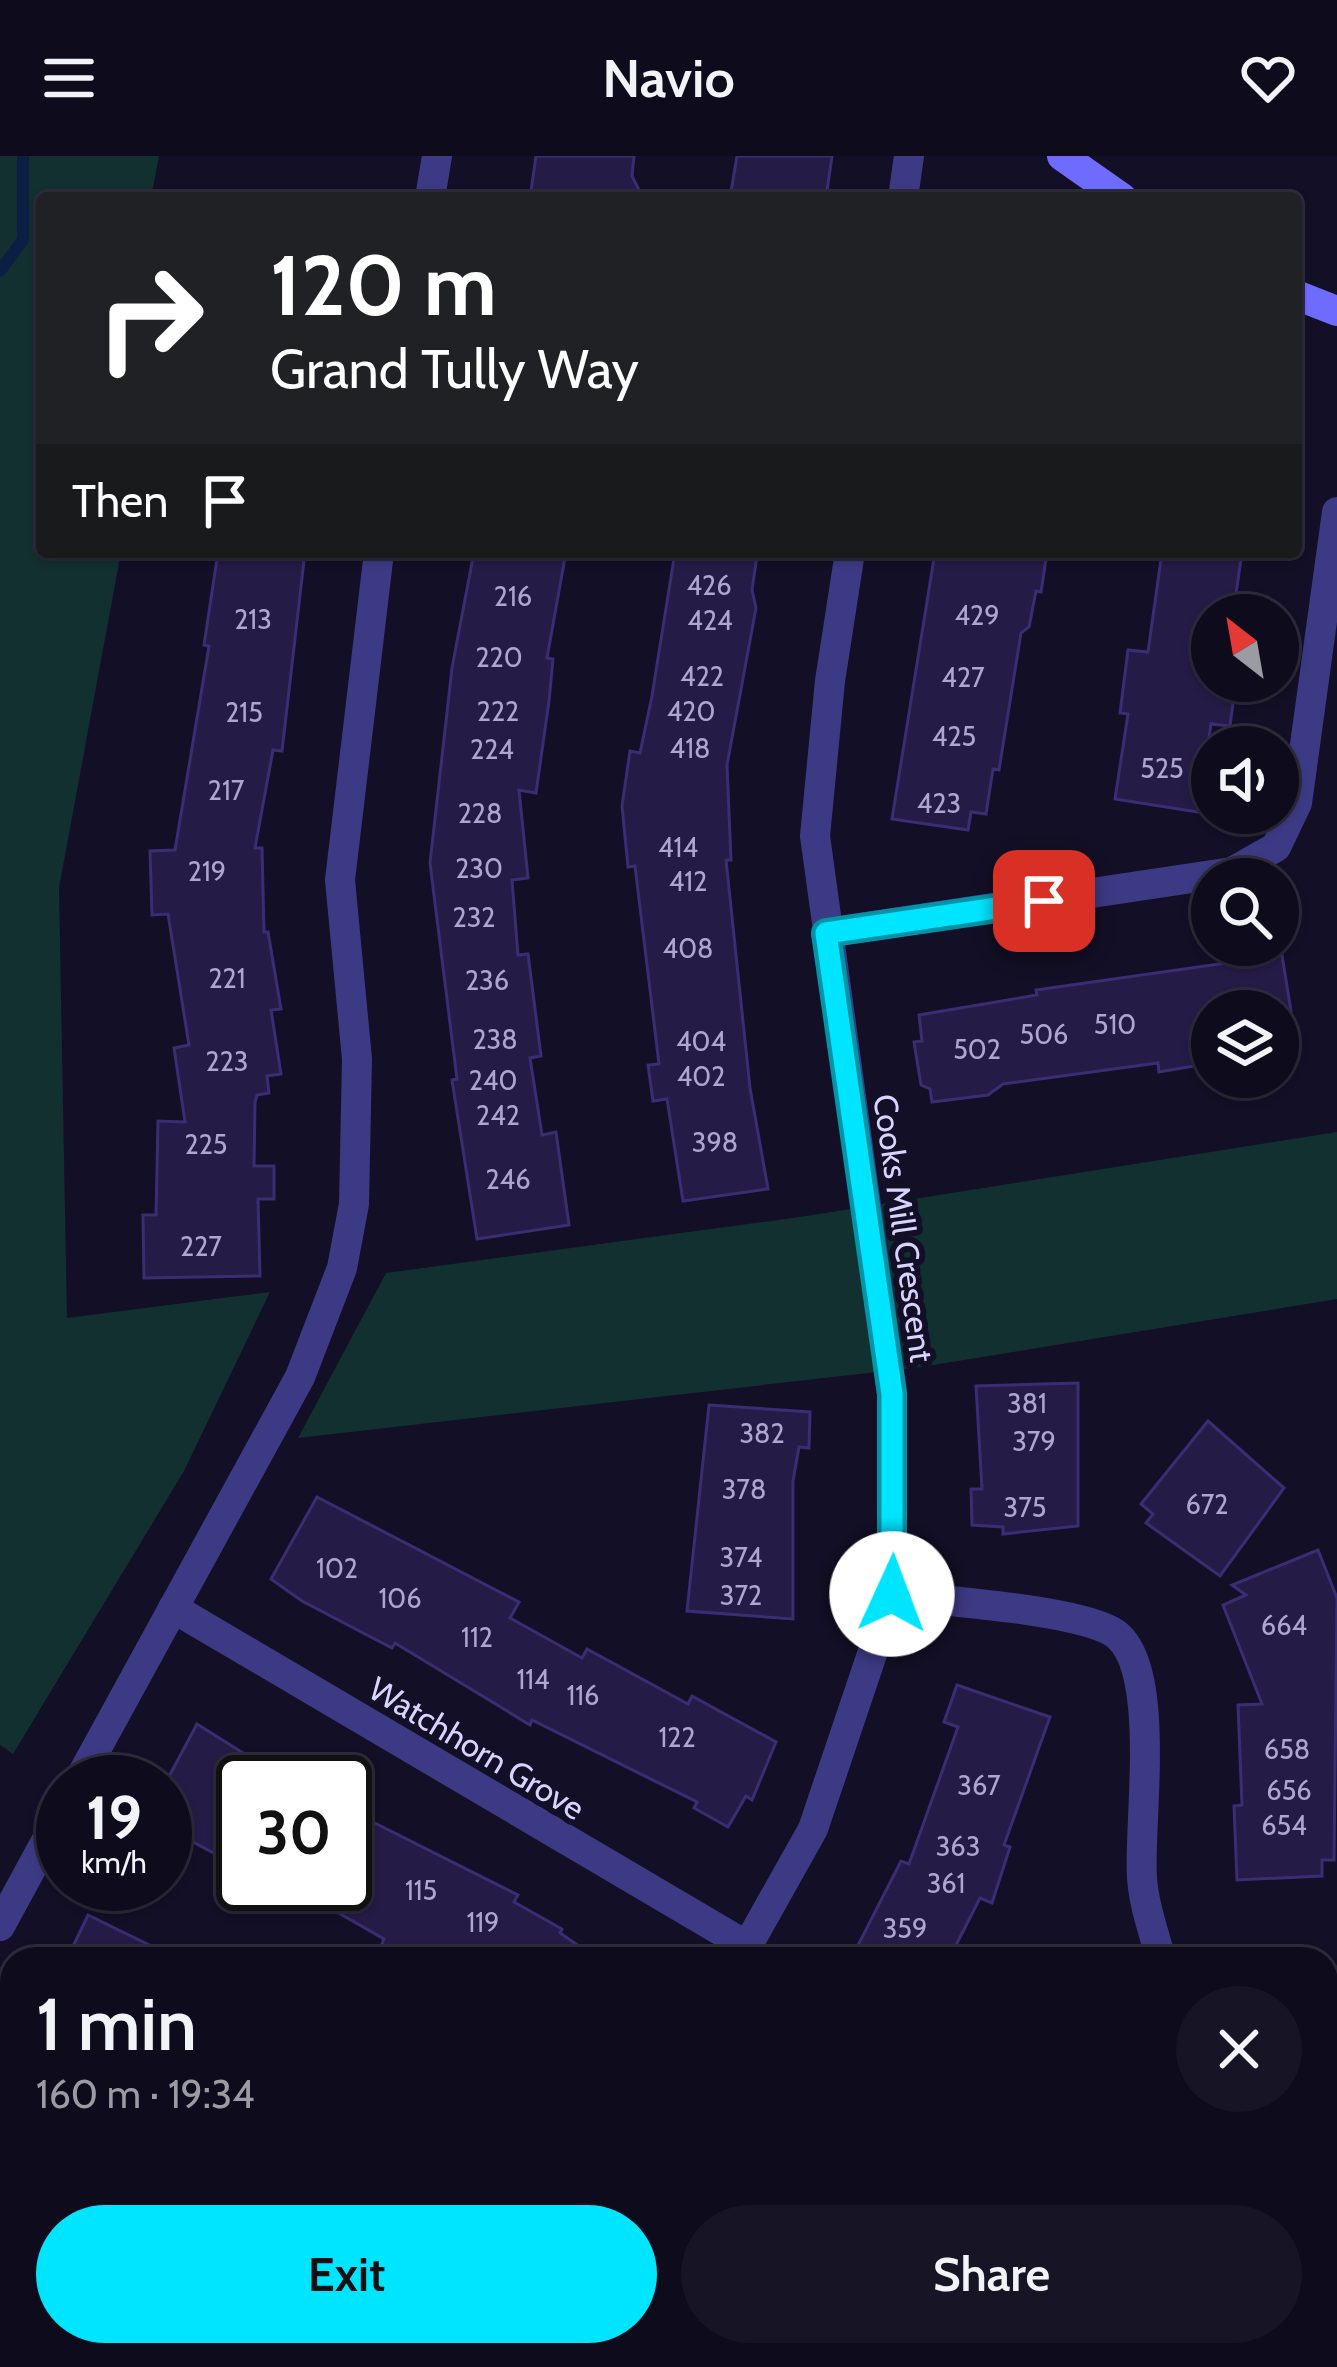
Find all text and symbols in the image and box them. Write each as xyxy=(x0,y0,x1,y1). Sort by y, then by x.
icon: menu xyxy=(36,45,102,111)
text: Navio xyxy=(602,45,735,111)
icon: heart xyxy=(1235,45,1301,111)
text: 120 m xyxy=(270,234,497,336)
icon: right xyxy=(72,240,228,396)
text: Grand Tully Way xyxy=(270,336,639,402)
icon: arrive xyxy=(192,468,258,534)
text: Then xyxy=(72,474,168,528)
house number: 426 xyxy=(686,569,732,602)
house number: 216 xyxy=(494,580,532,613)
north arrow xyxy=(1191,594,1299,702)
map controls xyxy=(1191,594,1299,1098)
house number: 429 xyxy=(954,599,1000,632)
house number: 213 xyxy=(234,603,272,636)
house number: 424 xyxy=(687,604,733,637)
house number: 220 xyxy=(475,641,523,674)
house number: 422 xyxy=(680,660,724,693)
house number: 427 xyxy=(941,661,985,694)
house number: 222 xyxy=(477,695,519,728)
house number: 420 xyxy=(667,695,715,728)
house number: 215 xyxy=(225,696,263,729)
house number: 425 xyxy=(932,720,976,753)
button: sound xyxy=(1191,726,1299,834)
house number: 418 xyxy=(670,732,710,765)
house number: 224 xyxy=(470,733,514,766)
house number: 525 xyxy=(1140,752,1184,785)
house number: 217 xyxy=(208,774,245,807)
house number: 423 xyxy=(917,787,961,820)
house number: 228 xyxy=(458,797,502,830)
house number: 414 xyxy=(658,831,698,864)
pin xyxy=(993,850,1095,952)
house number: 230 xyxy=(455,852,503,885)
house number: 219 xyxy=(188,855,226,888)
button: search xyxy=(1191,858,1299,966)
house number: 412 xyxy=(669,865,707,898)
icon: arrive xyxy=(1011,868,1077,934)
house number: 232 xyxy=(453,901,495,934)
house number: 408 xyxy=(663,932,713,965)
house number: 221 xyxy=(208,962,246,995)
house number: 236 xyxy=(465,964,509,997)
button: layers xyxy=(1191,990,1299,1098)
house number: 510 xyxy=(1094,1008,1136,1041)
house number: 506 xyxy=(1020,1018,1068,1051)
house number: 238 xyxy=(472,1023,518,1056)
house number: 404 xyxy=(676,1025,726,1058)
house number: 502 xyxy=(953,1033,1001,1066)
house number: 223 xyxy=(206,1045,248,1078)
house number: 402 xyxy=(677,1060,725,1093)
house number: 240 xyxy=(469,1064,517,1097)
street label: Cooks Mill Crescent xyxy=(865,1091,943,1365)
house number: 242 xyxy=(476,1099,520,1132)
house number: 398 xyxy=(692,1126,738,1159)
house number: 225 xyxy=(185,1128,227,1161)
house number: 246 xyxy=(485,1163,531,1196)
house number: 227 xyxy=(180,1230,222,1263)
house number: 381 xyxy=(1007,1387,1047,1420)
house number: 382 xyxy=(739,1417,785,1450)
house number: 379 xyxy=(1012,1425,1056,1458)
house number: 378 xyxy=(722,1473,766,1506)
house number: 672 xyxy=(1186,1488,1228,1521)
house number: 375 xyxy=(1004,1491,1046,1524)
position arrow xyxy=(829,1531,955,1657)
house number: 374 xyxy=(720,1541,762,1574)
house number: 102 xyxy=(316,1552,358,1585)
house number: 372 xyxy=(720,1579,762,1612)
house number: 106 xyxy=(379,1582,421,1615)
house number: 664 xyxy=(1261,1609,1307,1642)
house number: 112 xyxy=(461,1621,493,1654)
house number: 114 xyxy=(516,1663,550,1696)
street label: Watchhorn Grove xyxy=(362,1668,592,1828)
house number: 116 xyxy=(567,1679,599,1712)
house number: 122 xyxy=(658,1721,696,1754)
house number: 658 xyxy=(1264,1733,1310,1766)
speed limit sign: 30 xyxy=(216,1755,372,1911)
house number: 367 xyxy=(957,1769,1001,1802)
house number: 656 xyxy=(1266,1774,1312,1807)
text: 19 xyxy=(86,1781,142,1854)
house number: 654 xyxy=(1261,1809,1307,1842)
house number: 363 xyxy=(936,1830,980,1863)
text: km/h xyxy=(81,1844,147,1881)
house number: 361 xyxy=(927,1867,965,1900)
house number: 115 xyxy=(405,1874,437,1907)
house number: 119 xyxy=(467,1906,499,1939)
house number: 359 xyxy=(883,1912,927,1945)
text: 1 min xyxy=(36,1981,197,2068)
button: close xyxy=(1176,1986,1302,2112)
text: 160 m · 19:34 xyxy=(36,2070,255,2118)
button: Exit xyxy=(36,2205,657,2343)
button: Share xyxy=(681,2205,1302,2343)

